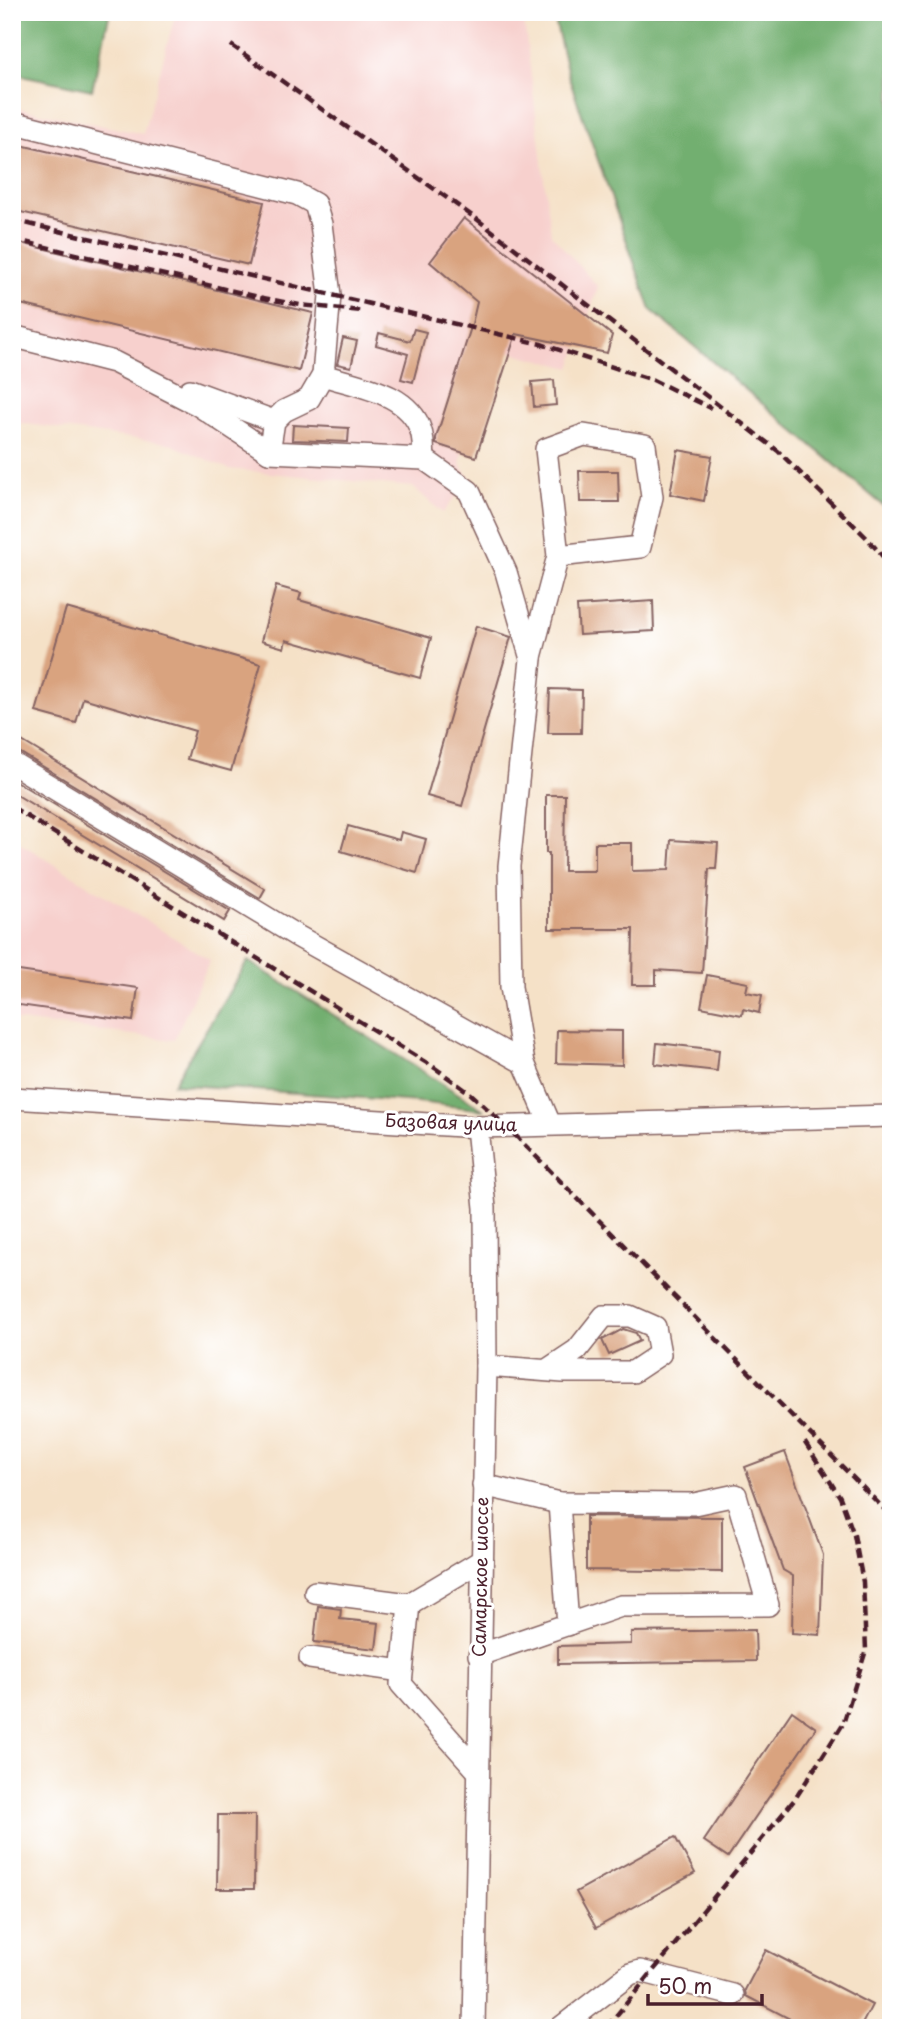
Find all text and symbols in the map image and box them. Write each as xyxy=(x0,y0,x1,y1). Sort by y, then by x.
street label: Базовая улица xyxy=(385,1106,518,1137)
street label: Самарское шоссе xyxy=(465,1497,494,1657)
scale bar xyxy=(648,1963,761,2007)
text: 50 m xyxy=(658,1969,712,2001)

